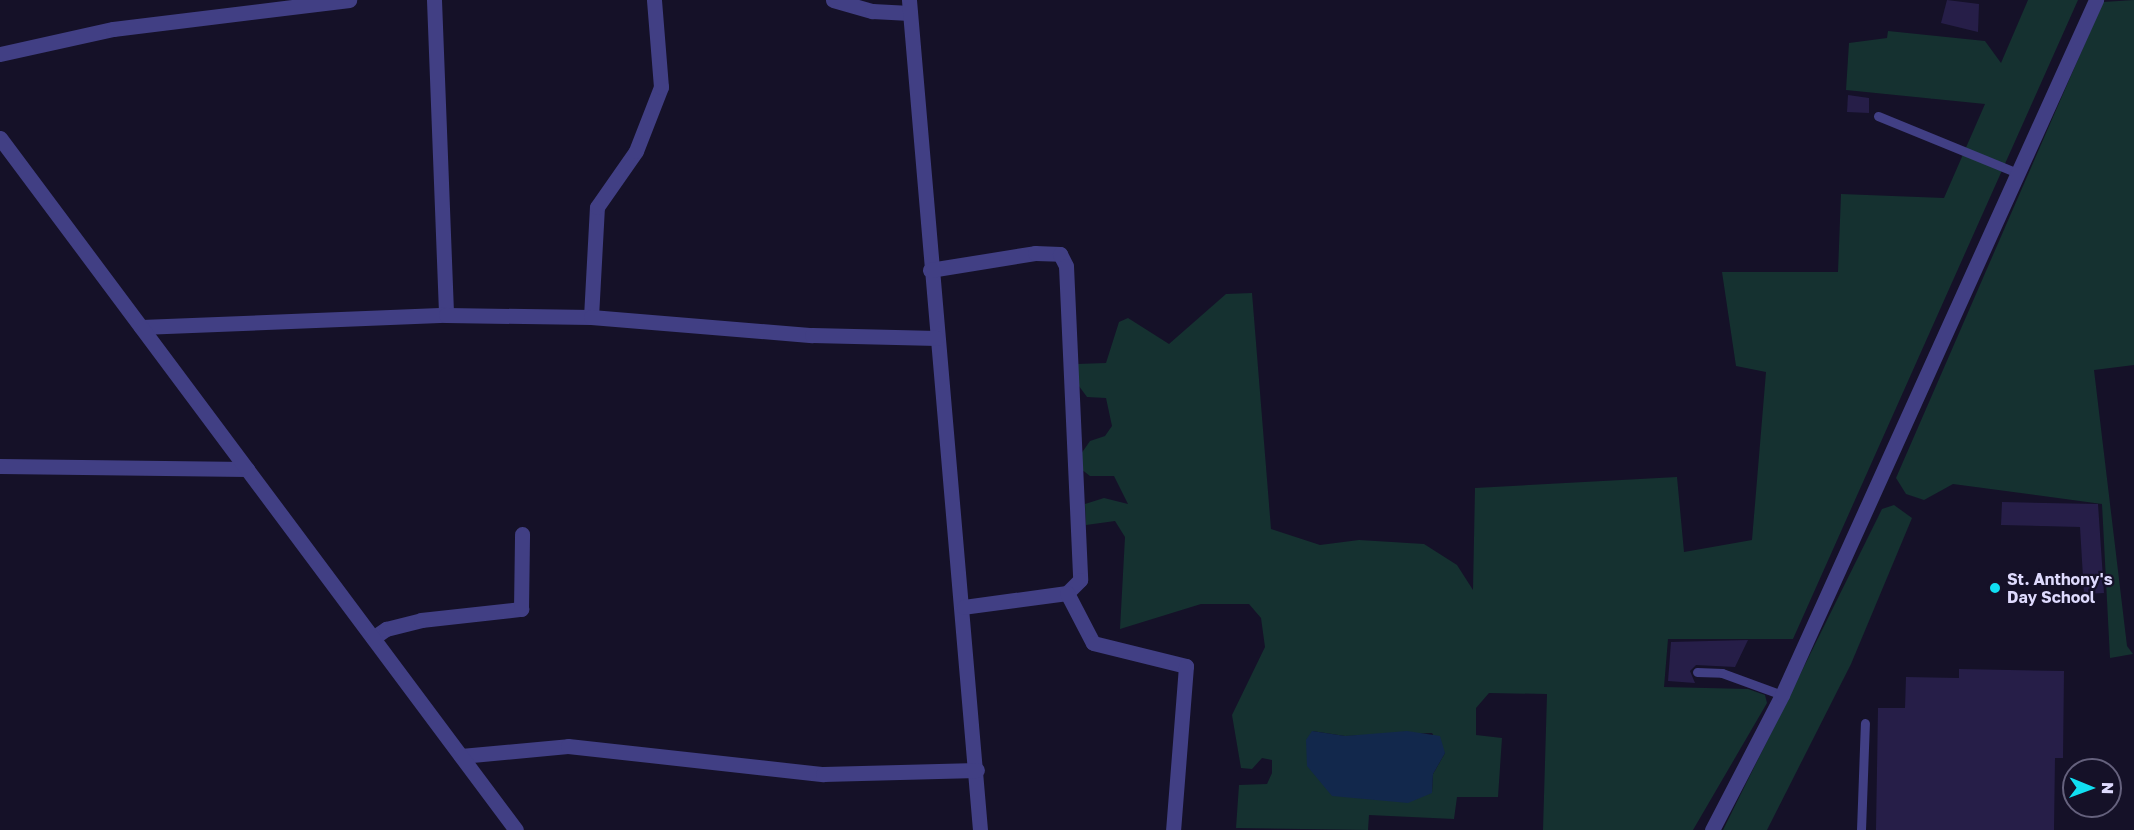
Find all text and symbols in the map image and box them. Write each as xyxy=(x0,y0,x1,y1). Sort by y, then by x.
place label: St. Anthony's Day School xyxy=(2007,569,2113,607)
marker: St. Anthony's Day School xyxy=(1988,581,2002,595)
north arrow xyxy=(2062,758,2122,818)
text: N xyxy=(2098,782,2118,795)

